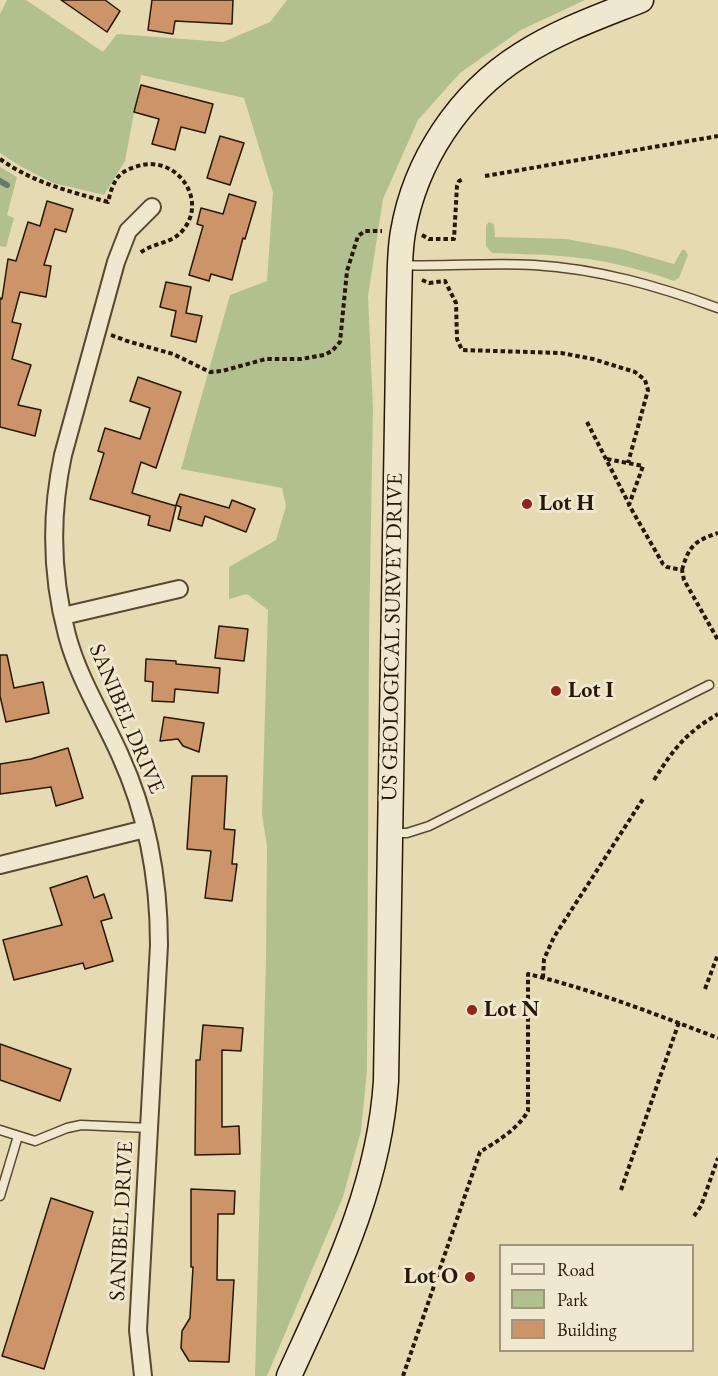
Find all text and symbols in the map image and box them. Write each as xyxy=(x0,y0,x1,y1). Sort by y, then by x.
street label: US GEOLOGICAL SURVEY DRIVE xyxy=(377,473,409,801)
place label: Lot H xyxy=(539,491,594,517)
marker: Lot H xyxy=(520,497,534,511)
street label: SANIBEL DRIVE xyxy=(83,640,169,798)
place label: Lot I xyxy=(568,678,614,704)
marker: Lot I xyxy=(549,684,563,698)
place label: Lot N xyxy=(484,997,539,1023)
marker: Lot N xyxy=(465,1003,479,1017)
street label: SANIBEL DRIVE xyxy=(105,1140,139,1302)
legend xyxy=(499,1244,694,1352)
text: Road xyxy=(557,1258,595,1281)
place label: Lot O xyxy=(404,1264,458,1290)
marker: Lot O xyxy=(463,1270,477,1284)
text: Park xyxy=(557,1288,588,1311)
text: Building xyxy=(557,1318,617,1341)

